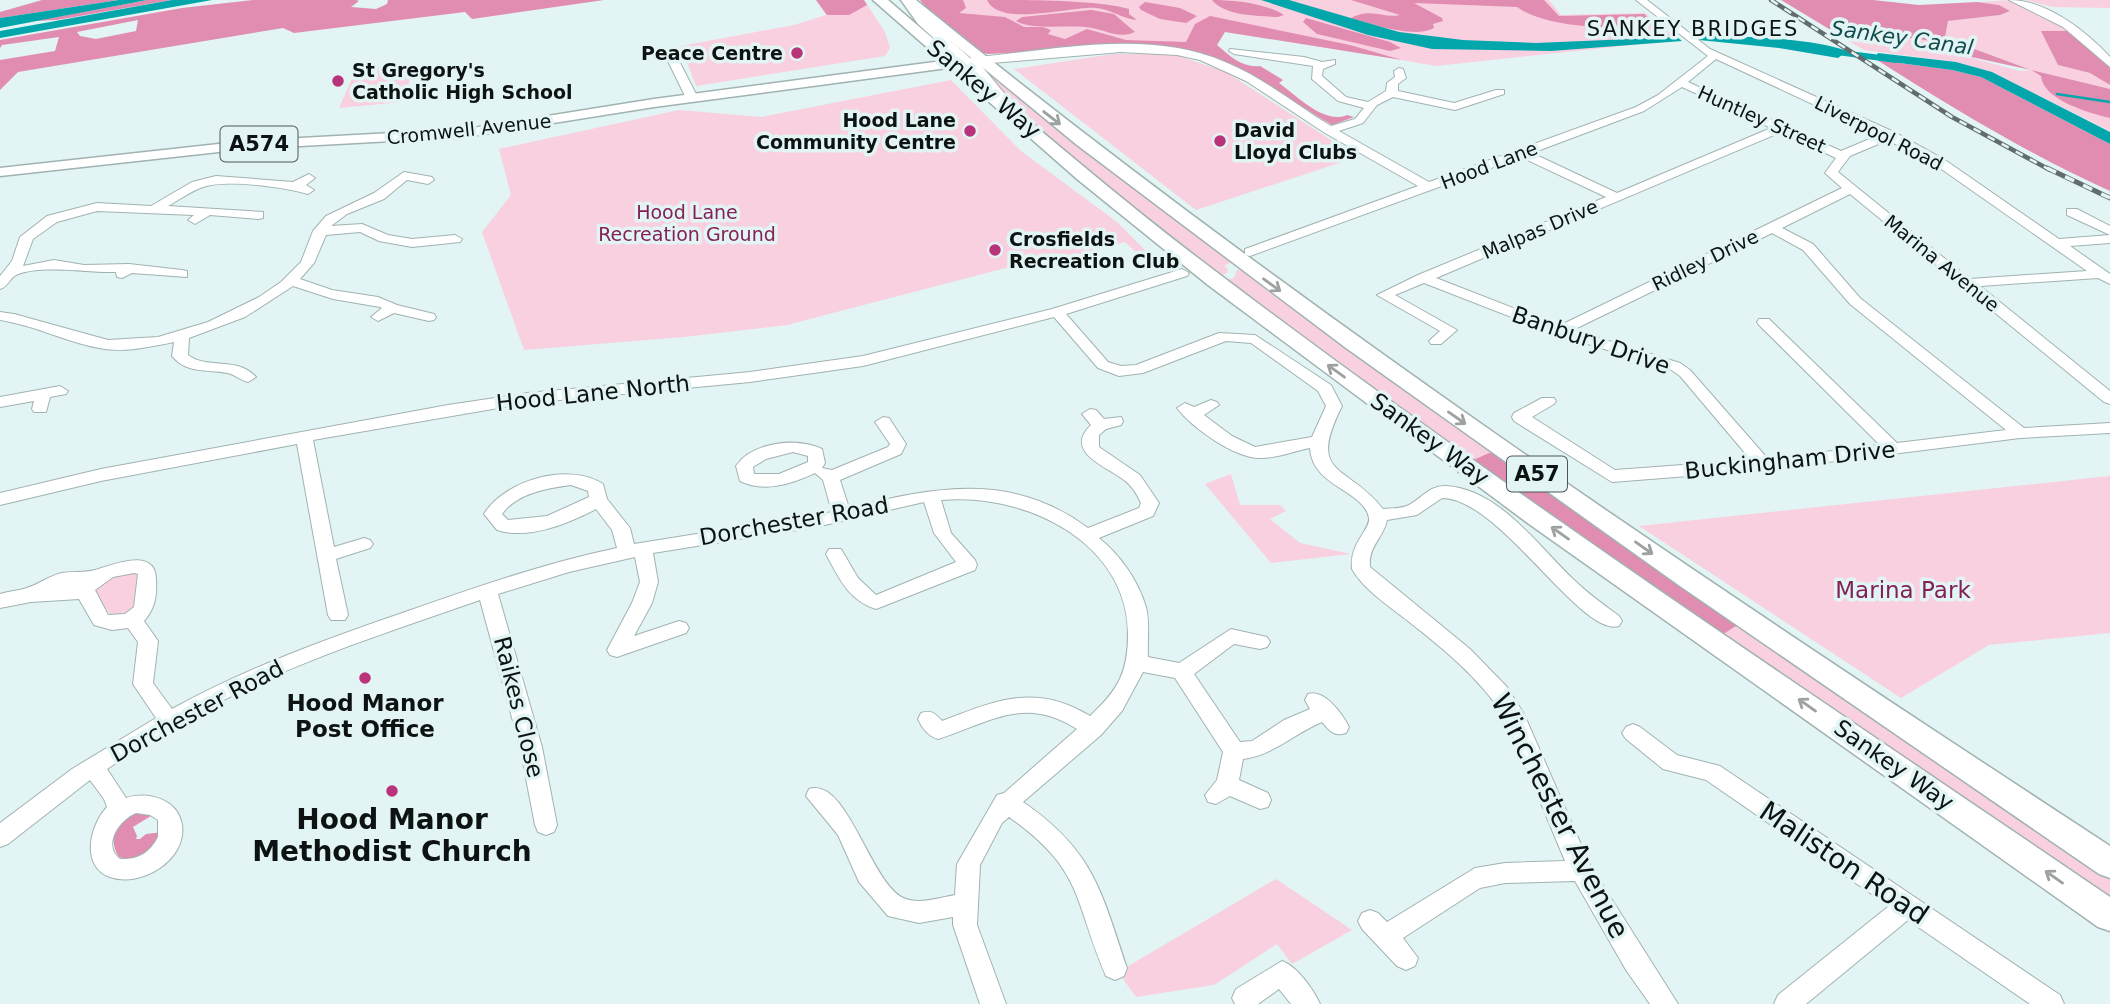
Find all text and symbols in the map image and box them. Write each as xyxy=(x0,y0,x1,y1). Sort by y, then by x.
water label: Sankey Canal xyxy=(1829,16,1975,60)
district label: SANKEY BRIDGES xyxy=(1587,17,1799,41)
street label: Sankey Way xyxy=(922,34,1046,144)
place label: Peace Centre xyxy=(641,42,783,64)
marker: Peace Centre xyxy=(789,45,805,61)
place label: St Gregory's Catholic High School xyxy=(352,59,573,103)
marker: St Gregory's Catholic High School xyxy=(330,73,346,89)
street label: Huntley Street xyxy=(1695,81,1829,157)
street label: Liverpool Road xyxy=(1811,91,1947,175)
street label: Cromwell Avenue xyxy=(386,109,552,149)
place label: Hood Lane Community Centre xyxy=(756,109,956,153)
one-way arrow xyxy=(1042,111,1061,126)
place label: David Lloyd Clubs xyxy=(1234,119,1357,163)
marker: Hood Lane Community Centre xyxy=(962,123,978,139)
road number: A574 xyxy=(220,127,298,162)
marker: David Lloyd Clubs xyxy=(1212,133,1228,149)
street label: Hood Lane xyxy=(1438,137,1540,193)
street label: Malpas Drive xyxy=(1479,195,1601,263)
park label: Hood Lane Recreation Ground xyxy=(598,201,776,245)
street label: Marina Avenue xyxy=(1880,210,2004,316)
street label: Ridley Drive xyxy=(1648,225,1762,295)
place label: Crosfields Recreation Club xyxy=(1009,228,1179,272)
marker: Crosfields Recreation Club xyxy=(987,242,1003,258)
one-way arrow xyxy=(1263,278,1281,293)
street label: Banbury Drive xyxy=(1509,301,1673,379)
one-way arrow xyxy=(1327,363,1346,378)
street label: Hood Lane North xyxy=(495,370,691,416)
street label: Sankey Way xyxy=(1366,387,1494,491)
one-way arrow xyxy=(1447,411,1466,425)
street label: Buckingham Drive xyxy=(1683,436,1897,484)
road number: A57 xyxy=(1507,456,1567,491)
street label: Dorchester Road xyxy=(697,492,891,550)
one-way arrow xyxy=(1551,526,1570,540)
one-way arrow xyxy=(1634,541,1653,555)
park label: Marina Park xyxy=(1835,577,1971,603)
street label: Raikes Close xyxy=(489,634,549,780)
street label: Dorchester Road xyxy=(106,655,288,767)
marker: Hood Manor Post Office xyxy=(357,670,373,686)
street label: Winchester Avenue xyxy=(1484,688,1636,944)
place label: Hood Manor Post Office xyxy=(286,690,444,742)
one-way arrow xyxy=(1798,698,1817,712)
street label: Sankey Way xyxy=(1829,714,1959,816)
marker: Hood Manor Methodist Church xyxy=(384,783,400,799)
street label: Maliston Road xyxy=(1753,794,1935,932)
place label: Hood Manor Methodist Church xyxy=(252,803,532,868)
one-way arrow xyxy=(2045,870,2064,884)

